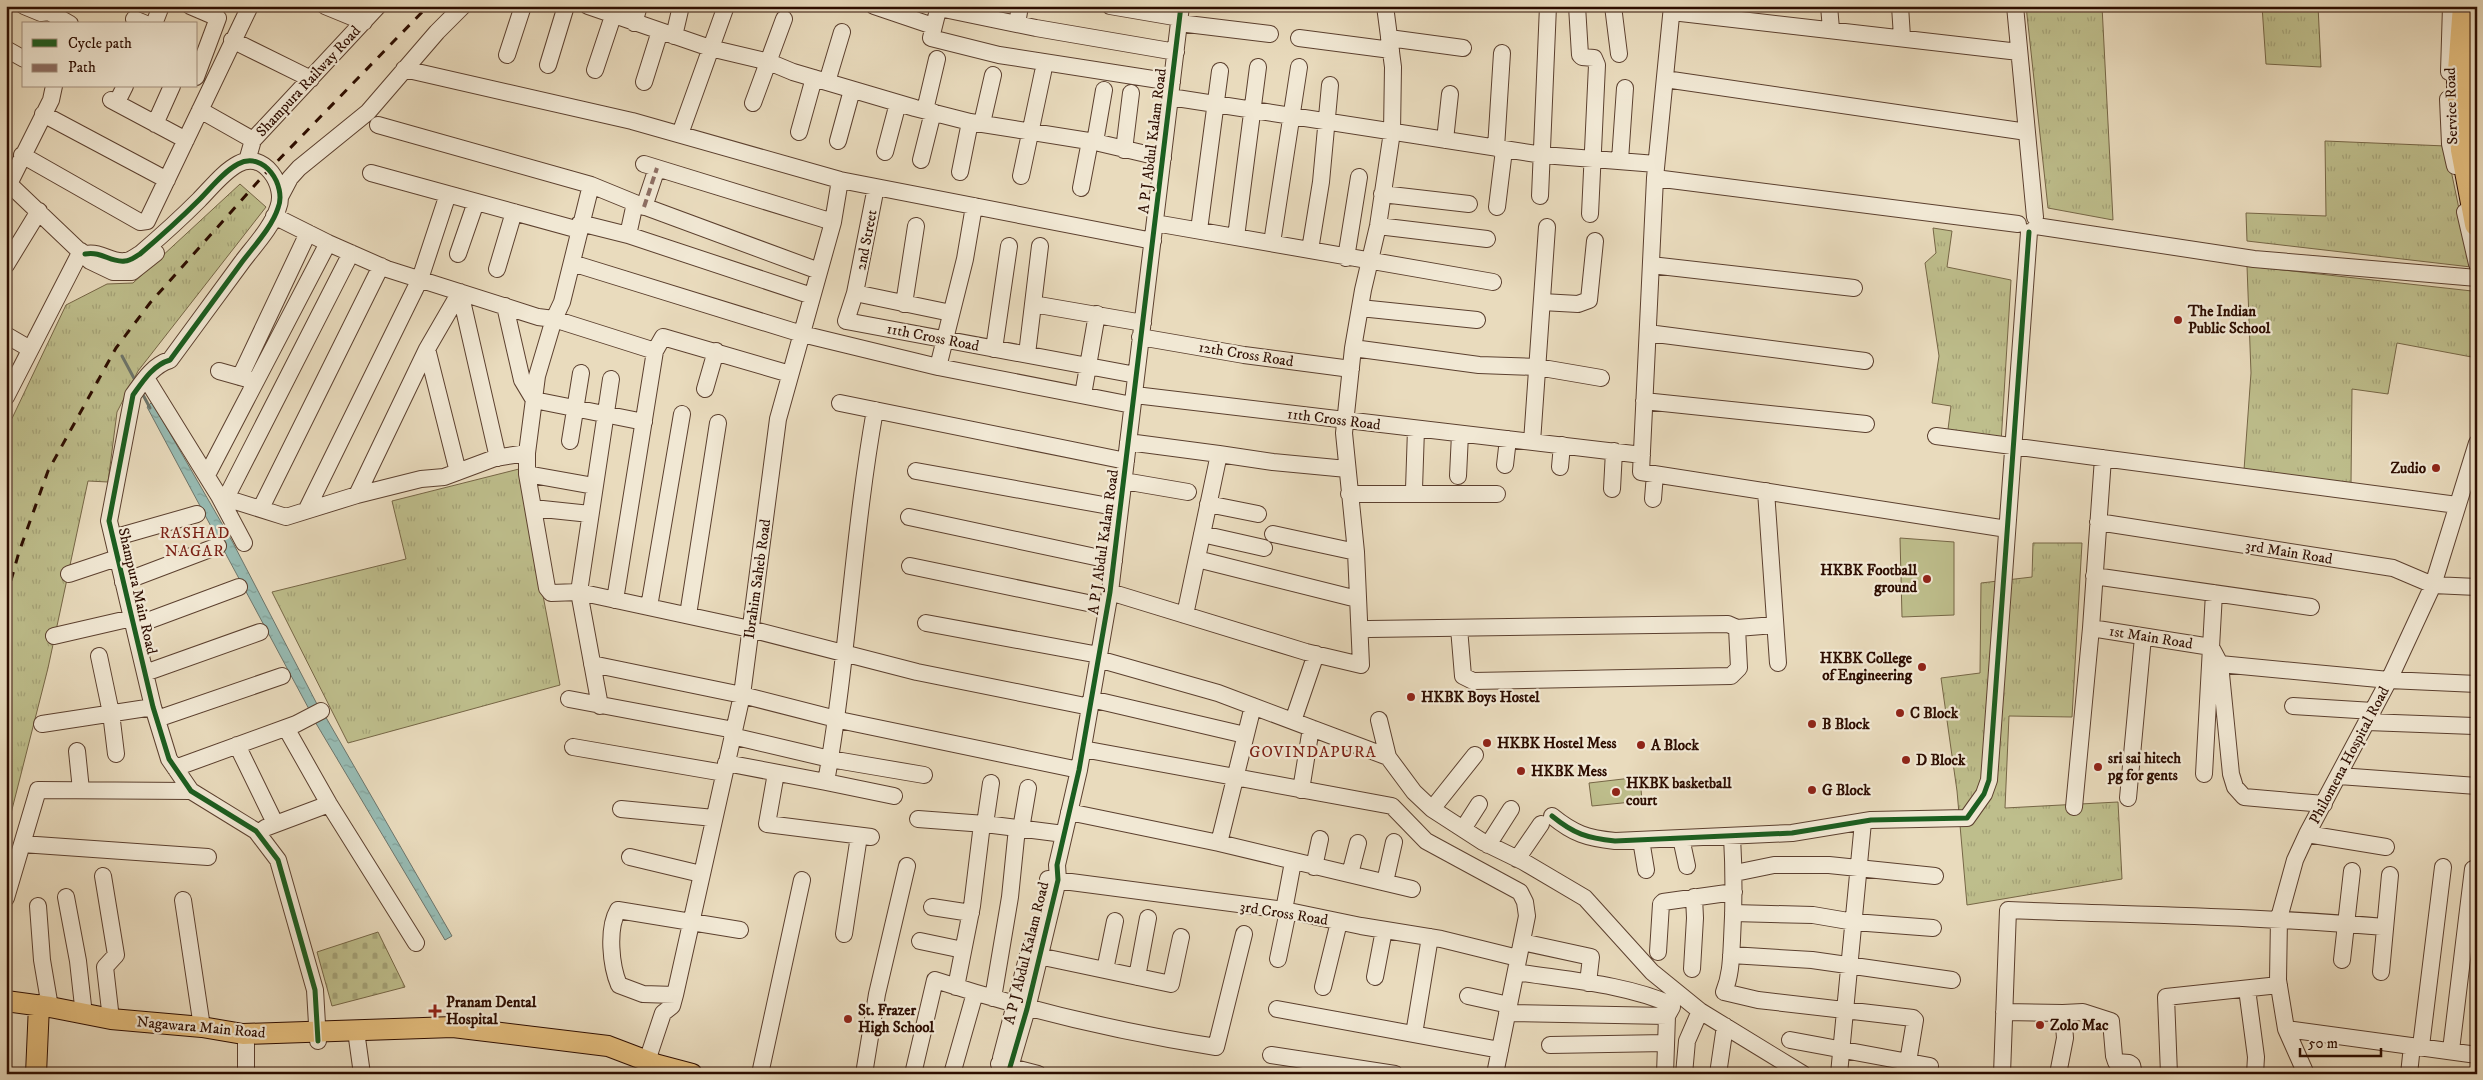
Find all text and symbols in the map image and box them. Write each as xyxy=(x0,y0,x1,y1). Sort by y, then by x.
street label: Shampura Railway Road xyxy=(252,21,365,141)
legend xyxy=(22,22,198,88)
text: Cycle path xyxy=(68,34,132,53)
text: Path xyxy=(68,58,96,77)
street label: A P J Abdul Kalam Road xyxy=(1134,67,1171,215)
street label: Service Road xyxy=(2441,67,2462,145)
street label: 2nd Street xyxy=(851,208,882,272)
place label: The Indian Public School xyxy=(2187,302,2271,338)
marker: The Indian Public School xyxy=(2172,314,2184,326)
street label: 11th Cross Road xyxy=(885,319,981,356)
street label: 12th Cross Road xyxy=(1197,338,1295,371)
street label: 11th Cross Road xyxy=(1286,404,1382,435)
place label: Zudio xyxy=(2390,459,2427,478)
marker: Zudio xyxy=(2430,462,2442,474)
street label: A P J Abdul Kalam Road xyxy=(1084,468,1123,616)
street label: Ibrahim Saheb Road xyxy=(740,517,775,640)
district label: RASHAD NAGAR xyxy=(160,523,230,561)
street label: Shampura Main Road xyxy=(114,526,161,657)
street label: 3rd Main Road xyxy=(2244,536,2334,569)
place label: HKBK Football ground xyxy=(1820,561,1918,597)
marker: HKBK Football ground xyxy=(1921,573,1933,585)
street label: 1st Main Road xyxy=(2108,621,2195,654)
place label: HKBK College of Engineering xyxy=(1820,649,1913,685)
marker: HKBK College of Engineering xyxy=(1916,661,1928,673)
street label: Philomena Hospital Road xyxy=(2305,683,2394,827)
place label: HKBK Boys Hostel xyxy=(1421,688,1540,707)
marker: HKBK Boys Hostel xyxy=(1405,691,1417,703)
place label: C Block xyxy=(1910,704,1959,723)
marker: C Block xyxy=(1894,707,1906,719)
place label: B Block xyxy=(1822,715,1870,734)
marker: B Block xyxy=(1806,718,1818,730)
place label: HKBK Hostel Mess xyxy=(1497,734,1616,753)
place label: A Block xyxy=(1650,736,1699,755)
marker: HKBK Hostel Mess xyxy=(1481,737,1493,749)
marker: A Block xyxy=(1635,739,1647,751)
district label: GOVINDAPURA xyxy=(1249,742,1377,762)
place label: sri sai hitech pg for gents xyxy=(2107,749,2181,785)
place label: D Block xyxy=(1916,751,1966,770)
marker: D Block xyxy=(1900,754,1912,766)
marker: sri sai hitech pg for gents xyxy=(2092,761,2104,773)
place label: HKBK Mess xyxy=(1531,762,1607,781)
marker: HKBK Mess xyxy=(1515,765,1527,777)
place label: HKBK basketball court xyxy=(1626,774,1732,810)
place label: G Block xyxy=(1822,781,1871,800)
marker: G Block xyxy=(1806,784,1818,796)
marker: HKBK basketball court xyxy=(1610,786,1622,798)
street label: A P J Abdul Kalam Road xyxy=(1000,879,1054,1026)
street label: 3rd Cross Road xyxy=(1239,897,1330,930)
place label: Pranam Dental Hospital xyxy=(446,993,537,1029)
place label: St. Frazer High School xyxy=(858,1001,935,1037)
marker: Pranam Dental Hospital xyxy=(428,1004,442,1018)
street label: Nagawara Main Road xyxy=(136,1012,267,1043)
marker: St. Frazer High School xyxy=(842,1013,854,1025)
place label: Zolo Mac xyxy=(2050,1016,2109,1035)
marker: Zolo Mac xyxy=(2034,1019,2046,1031)
scale bar xyxy=(2300,1025,2382,1057)
text: 50 m xyxy=(2308,1034,2338,1053)

